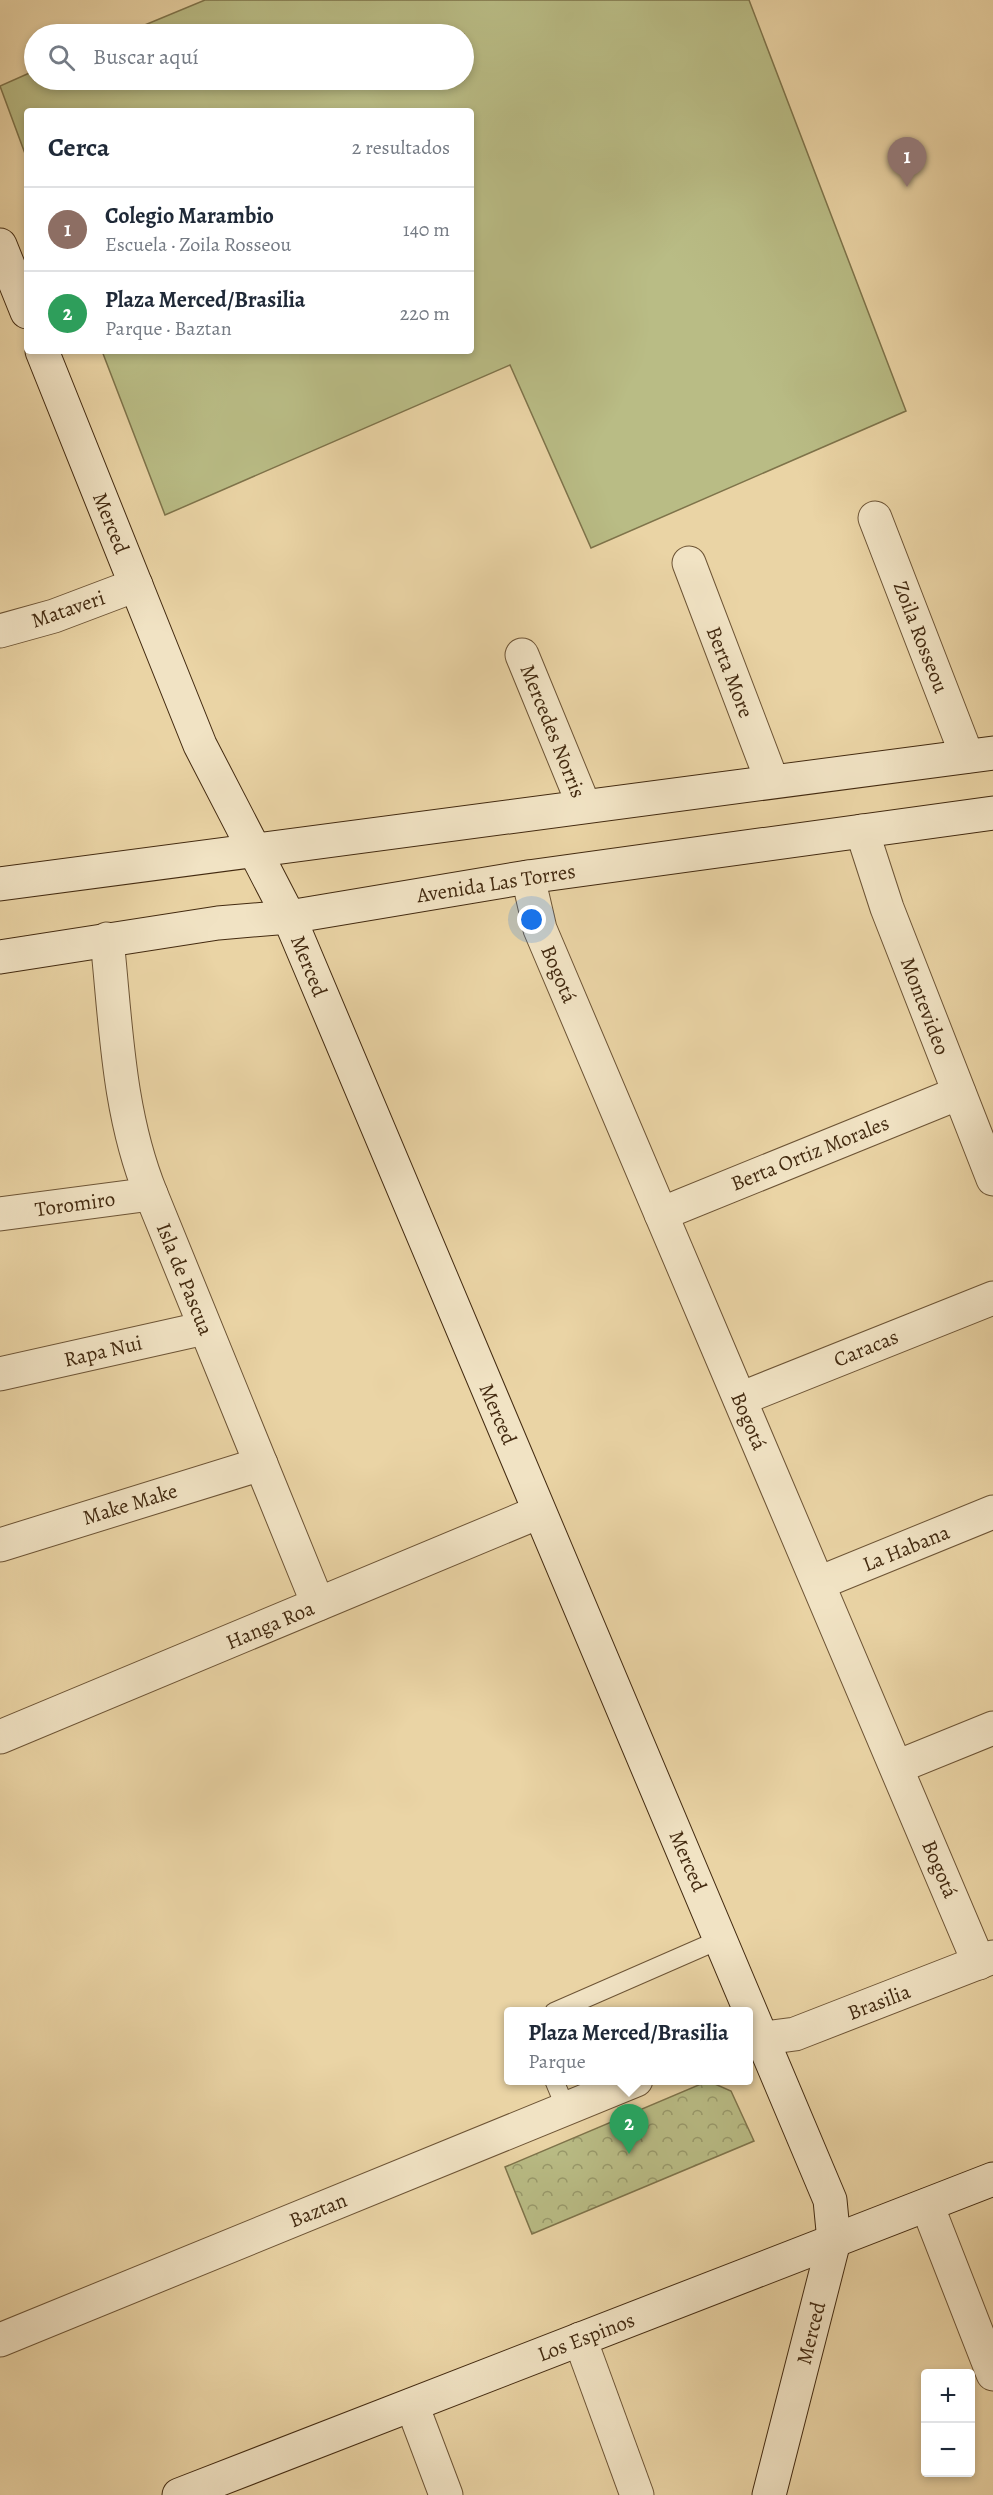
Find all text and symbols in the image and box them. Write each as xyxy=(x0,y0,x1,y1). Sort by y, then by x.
search box xyxy=(24,24,474,90)
icon: search xyxy=(45,41,78,74)
text: Buscar aquí xyxy=(93,42,199,72)
text: Cerca xyxy=(48,130,110,165)
text: 2 resultados xyxy=(352,134,450,161)
pin: 1 xyxy=(888,138,926,187)
text: Colegio Marambio xyxy=(105,201,274,231)
text: 1 xyxy=(64,216,71,243)
text: 140 m xyxy=(403,216,450,243)
text: Escuela · Zoila Rosseou xyxy=(105,231,291,258)
text: Plaza Merced/Brasilia xyxy=(105,285,306,315)
text: 2 xyxy=(63,300,72,327)
text: 220 m xyxy=(400,300,450,327)
text: Parque · Baztan xyxy=(105,315,232,342)
street label: Merced xyxy=(86,488,136,559)
street label: Zoila Rosseou xyxy=(887,577,955,698)
street label: Mataveri xyxy=(27,583,109,635)
street label: Berta More xyxy=(700,622,760,722)
street label: Mercedes Norris xyxy=(514,660,592,802)
street label: Avenida Las Torres xyxy=(414,857,577,910)
your location xyxy=(517,905,546,934)
street label: Merced xyxy=(284,931,334,1002)
street label: Bogotá xyxy=(534,941,584,1008)
street label: Montevideo xyxy=(894,953,956,1059)
street label: Berta Ortiz Morales xyxy=(727,1108,893,1198)
street label: Toromiro xyxy=(33,1185,117,1223)
street label: Isla de Pascua xyxy=(150,1219,220,1340)
street label: Caracas xyxy=(829,1322,903,1374)
street label: Rapa Nui xyxy=(61,1328,145,1374)
street label: Merced xyxy=(473,1379,524,1450)
street label: Bogotá xyxy=(724,1388,774,1455)
street label: Make Make xyxy=(79,1476,181,1532)
street label: La Habana xyxy=(858,1518,954,1578)
street label: Hanga Roa xyxy=(222,1594,319,1656)
street label: Merced xyxy=(663,1826,714,1897)
street label: Bogotá xyxy=(915,1836,965,1903)
street label: Brasilia xyxy=(844,1977,915,2027)
popup xyxy=(504,2007,753,2085)
text: Plaza Merced/Brasilia xyxy=(528,2018,729,2048)
text: Parque xyxy=(528,2048,586,2075)
pin: 2 xyxy=(610,2104,648,2154)
street label: Baztan xyxy=(285,2186,351,2234)
street label: Merced xyxy=(790,2298,832,2367)
street label: Los Espinos xyxy=(533,2306,639,2368)
map controls xyxy=(921,2369,975,2477)
button: + xyxy=(921,2369,975,2423)
button: − xyxy=(921,2423,975,2477)

